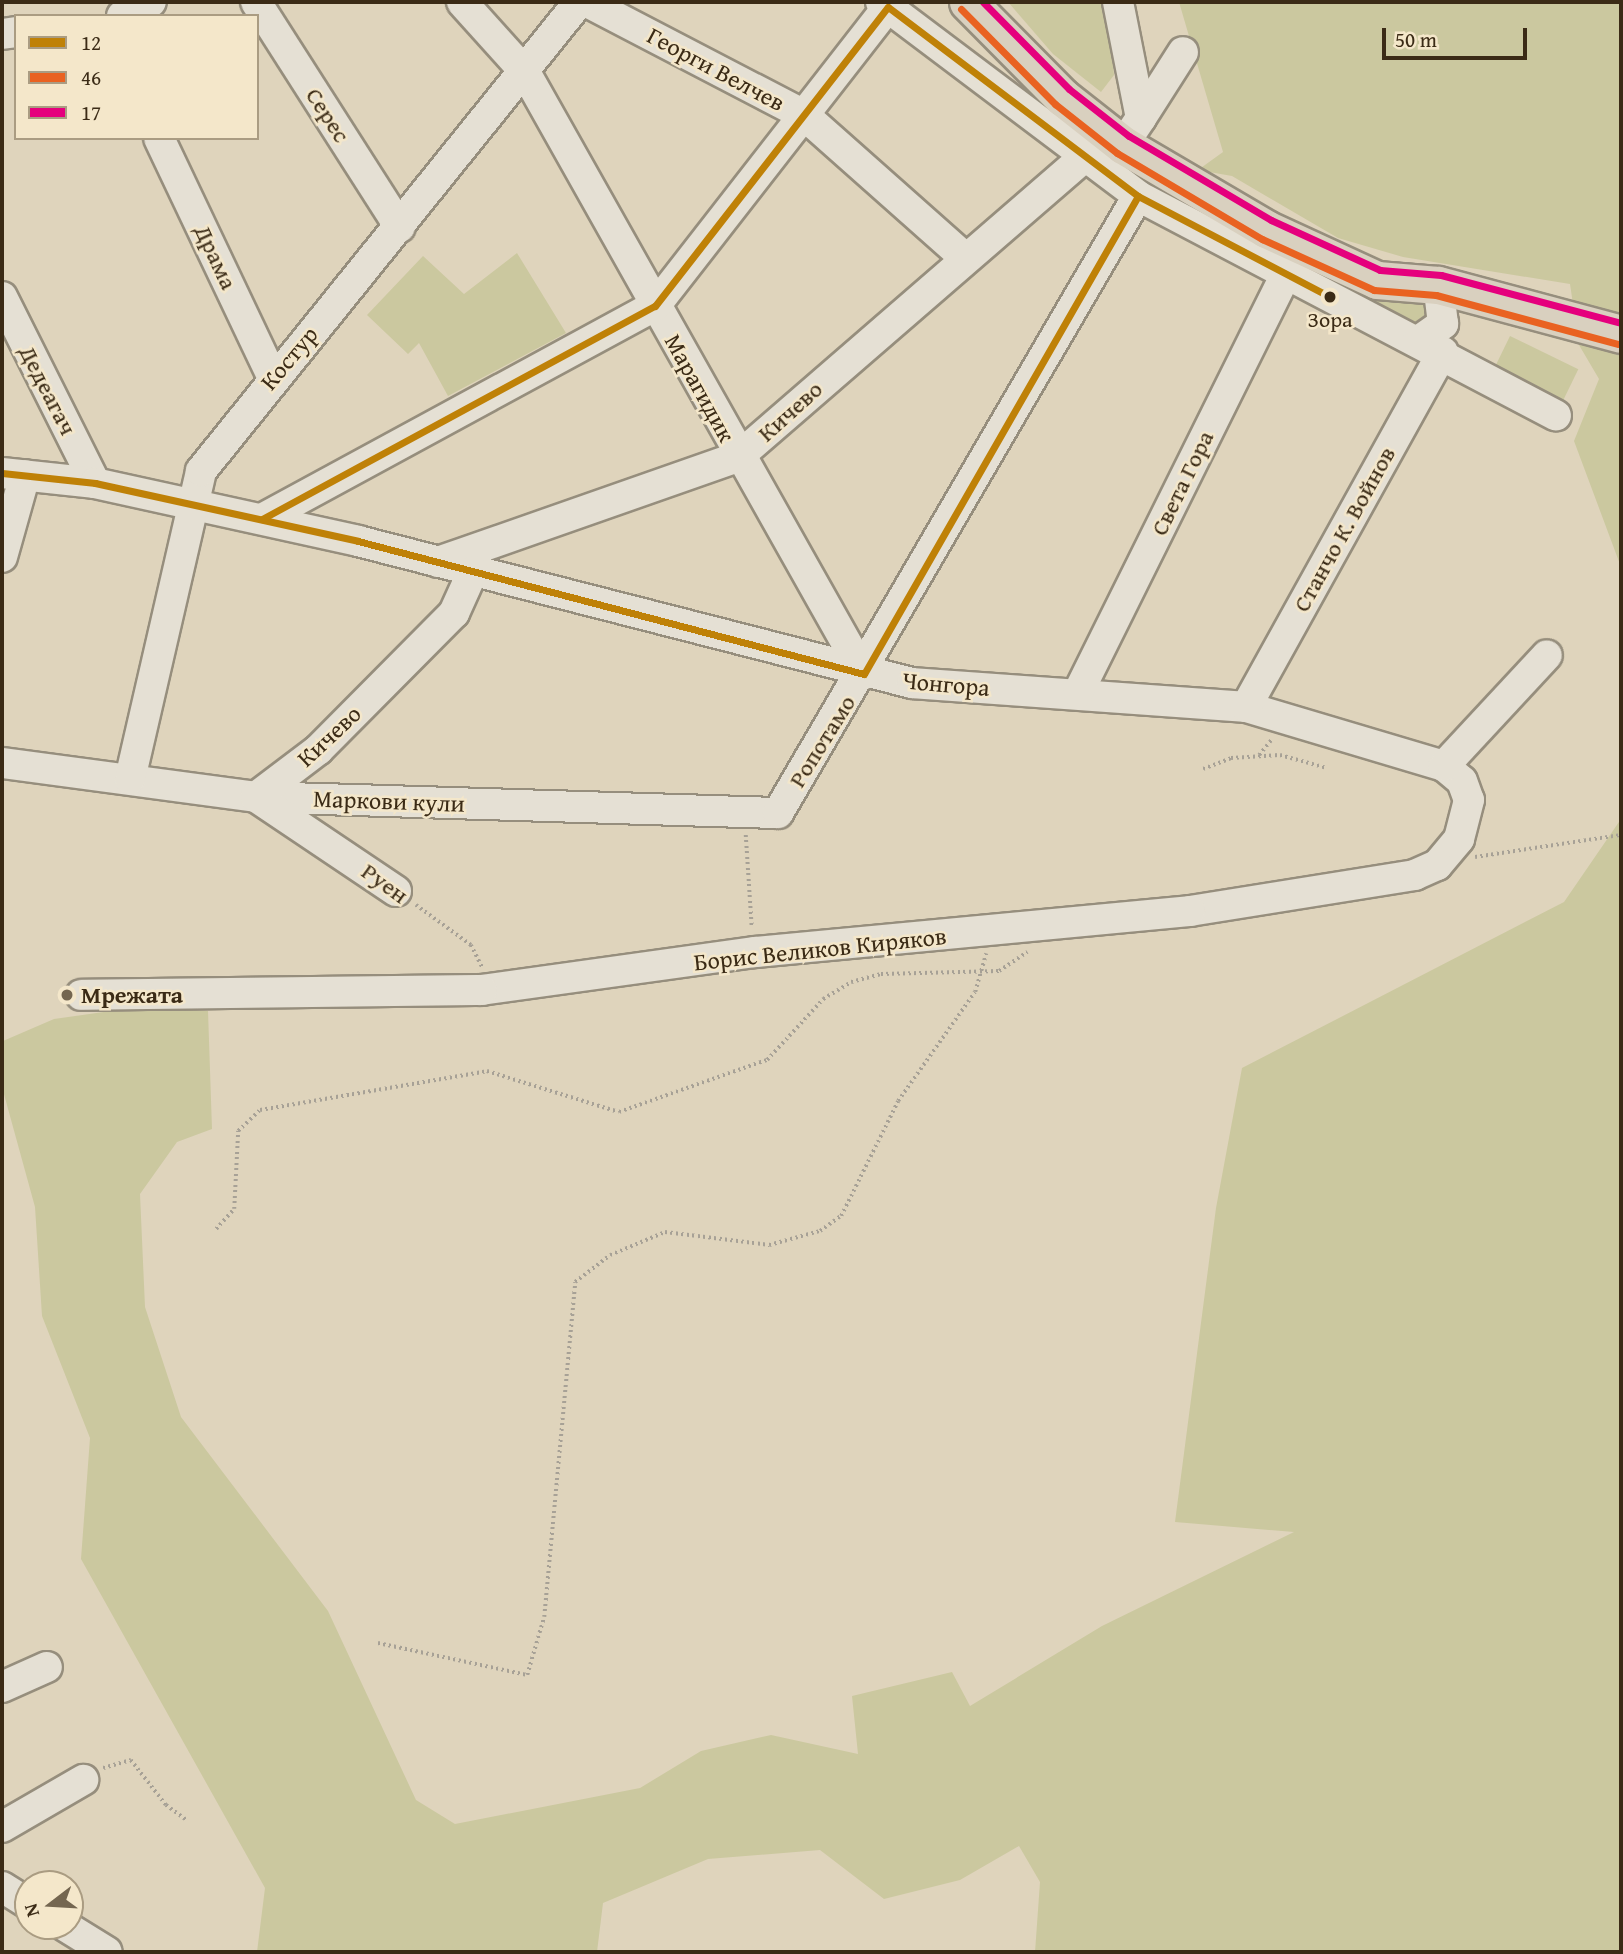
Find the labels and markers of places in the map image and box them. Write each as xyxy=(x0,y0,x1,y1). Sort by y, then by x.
marker: Зора xyxy=(1323,290,1337,304)
place label: Зора xyxy=(1308,307,1352,333)
place label: Мрежата xyxy=(81,981,183,1009)
marker: Мрежата xyxy=(59,987,75,1003)

